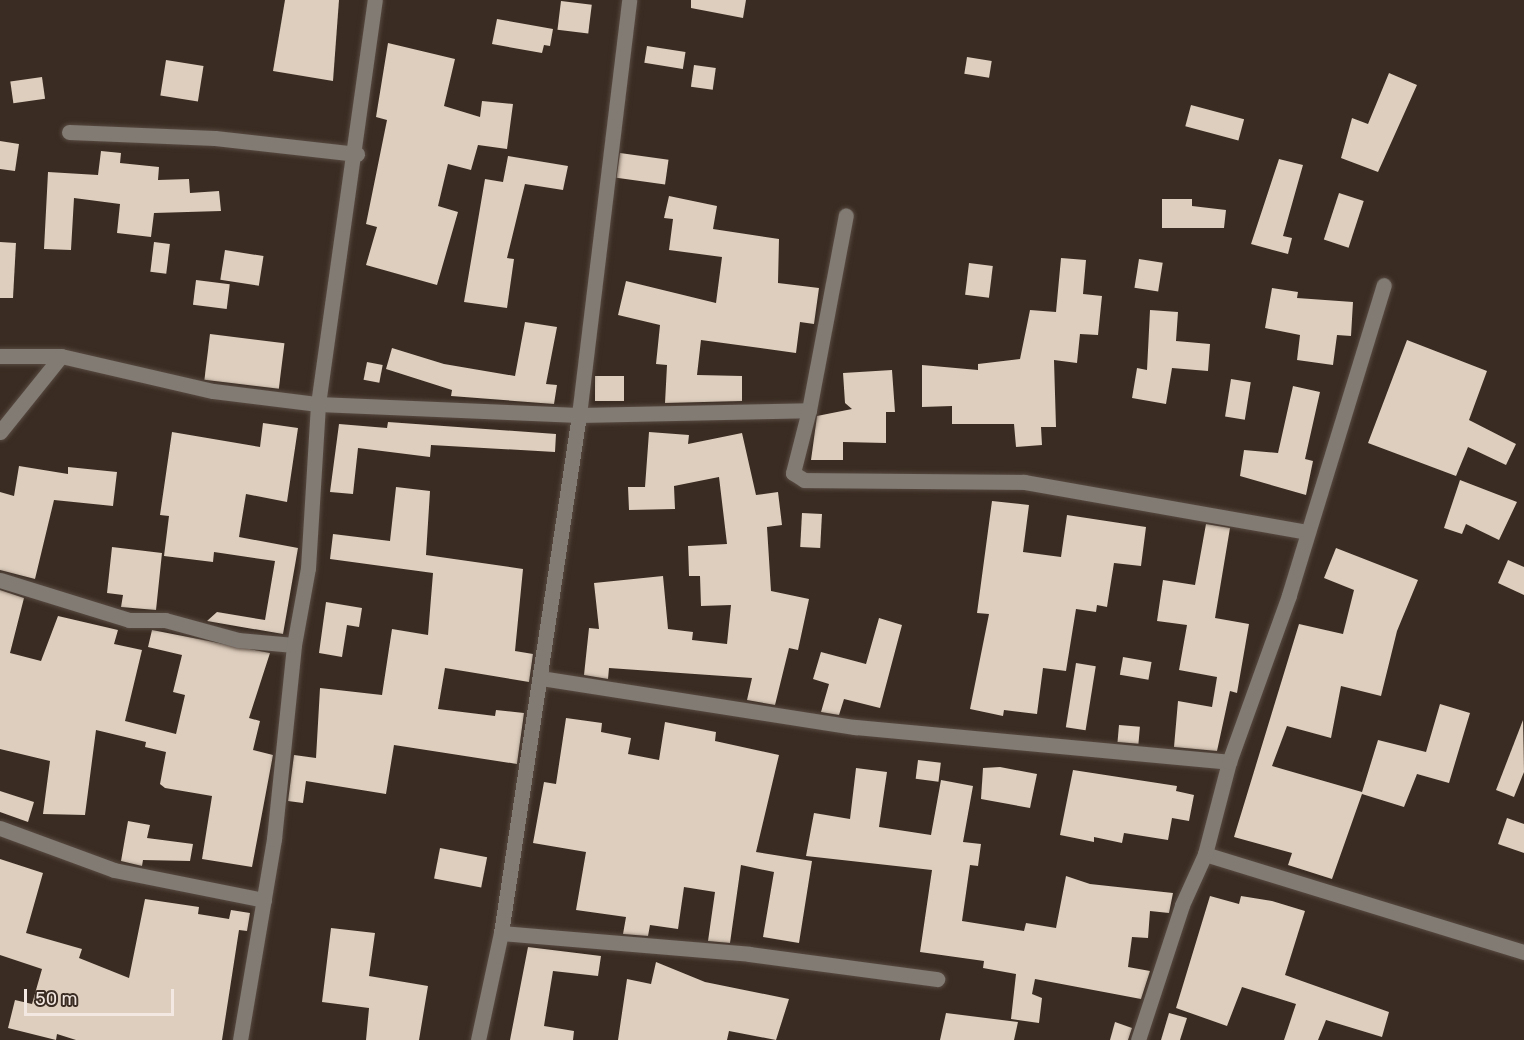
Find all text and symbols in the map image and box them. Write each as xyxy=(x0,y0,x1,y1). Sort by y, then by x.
scale bar xyxy=(27,977,177,1015)
text: 50 m xyxy=(35,988,78,1010)

